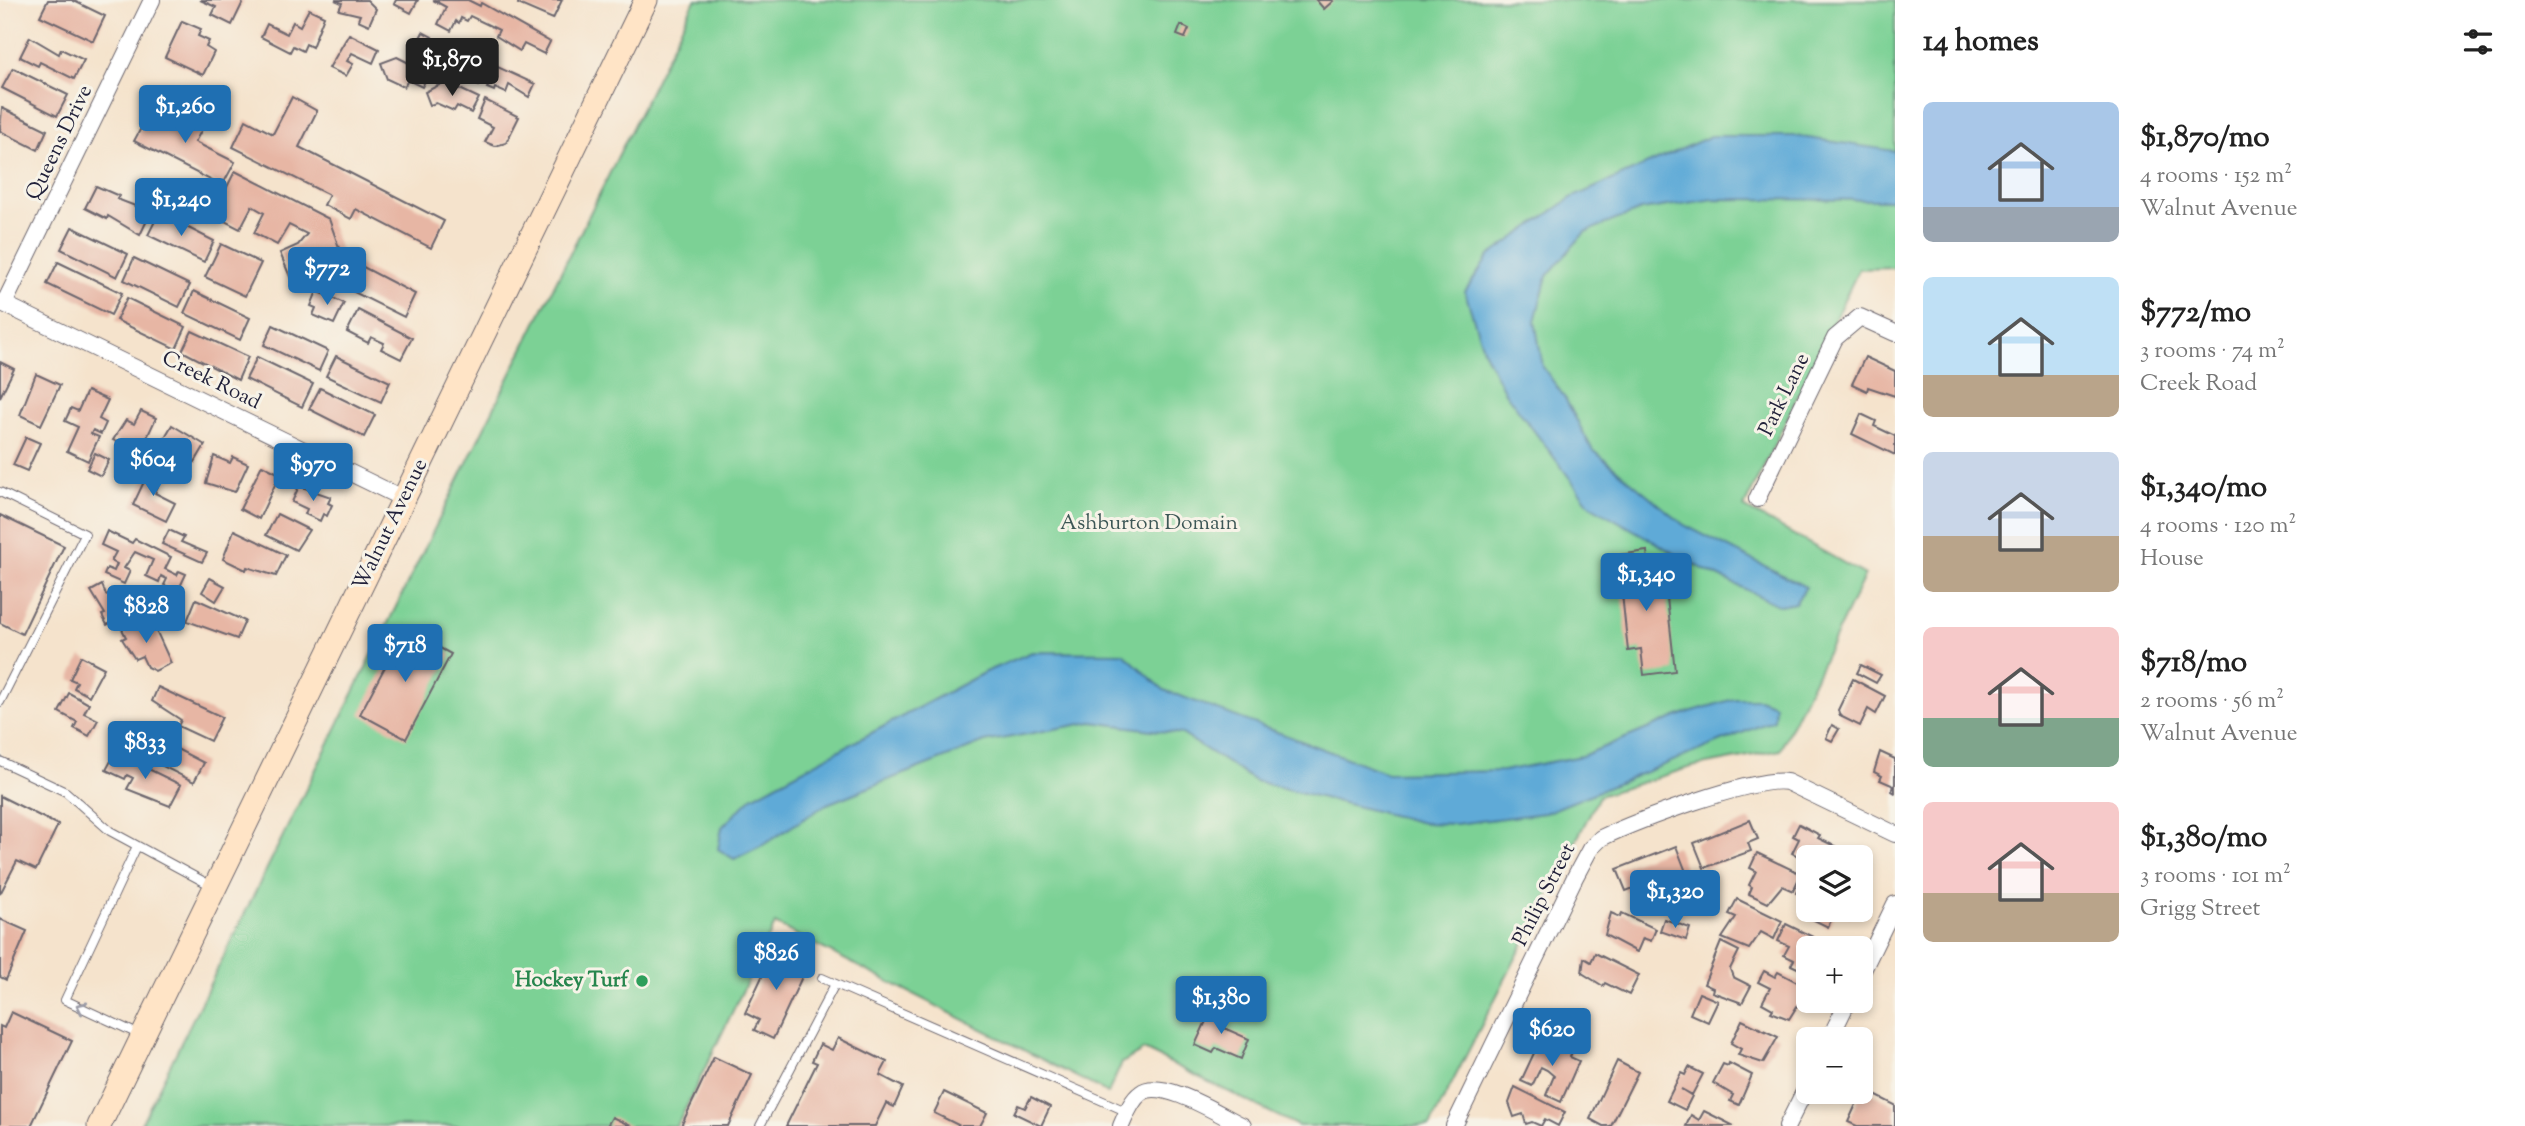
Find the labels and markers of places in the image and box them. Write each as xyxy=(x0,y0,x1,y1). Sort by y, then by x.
pin: $1,870 xyxy=(395,38,509,98)
pin: $1,260 xyxy=(128,86,242,145)
pin: $1,240 xyxy=(124,178,238,238)
pin: $772 xyxy=(286,247,368,307)
pin: $604 xyxy=(112,438,194,498)
pin: $970 xyxy=(272,444,354,503)
pin: $1,340 xyxy=(1589,554,1703,613)
pin: $828 xyxy=(105,586,187,645)
pin: $718 xyxy=(364,624,446,684)
pin: $833 xyxy=(104,722,186,781)
pin: $1,320 xyxy=(1618,870,1732,930)
pin: $826 xyxy=(735,932,817,992)
place label: Hockey Turf xyxy=(515,966,630,996)
marker: Hockey Turf xyxy=(634,973,650,989)
pin: $1,380 xyxy=(1164,976,1278,1036)
pin: $620 xyxy=(1511,1009,1593,1068)

